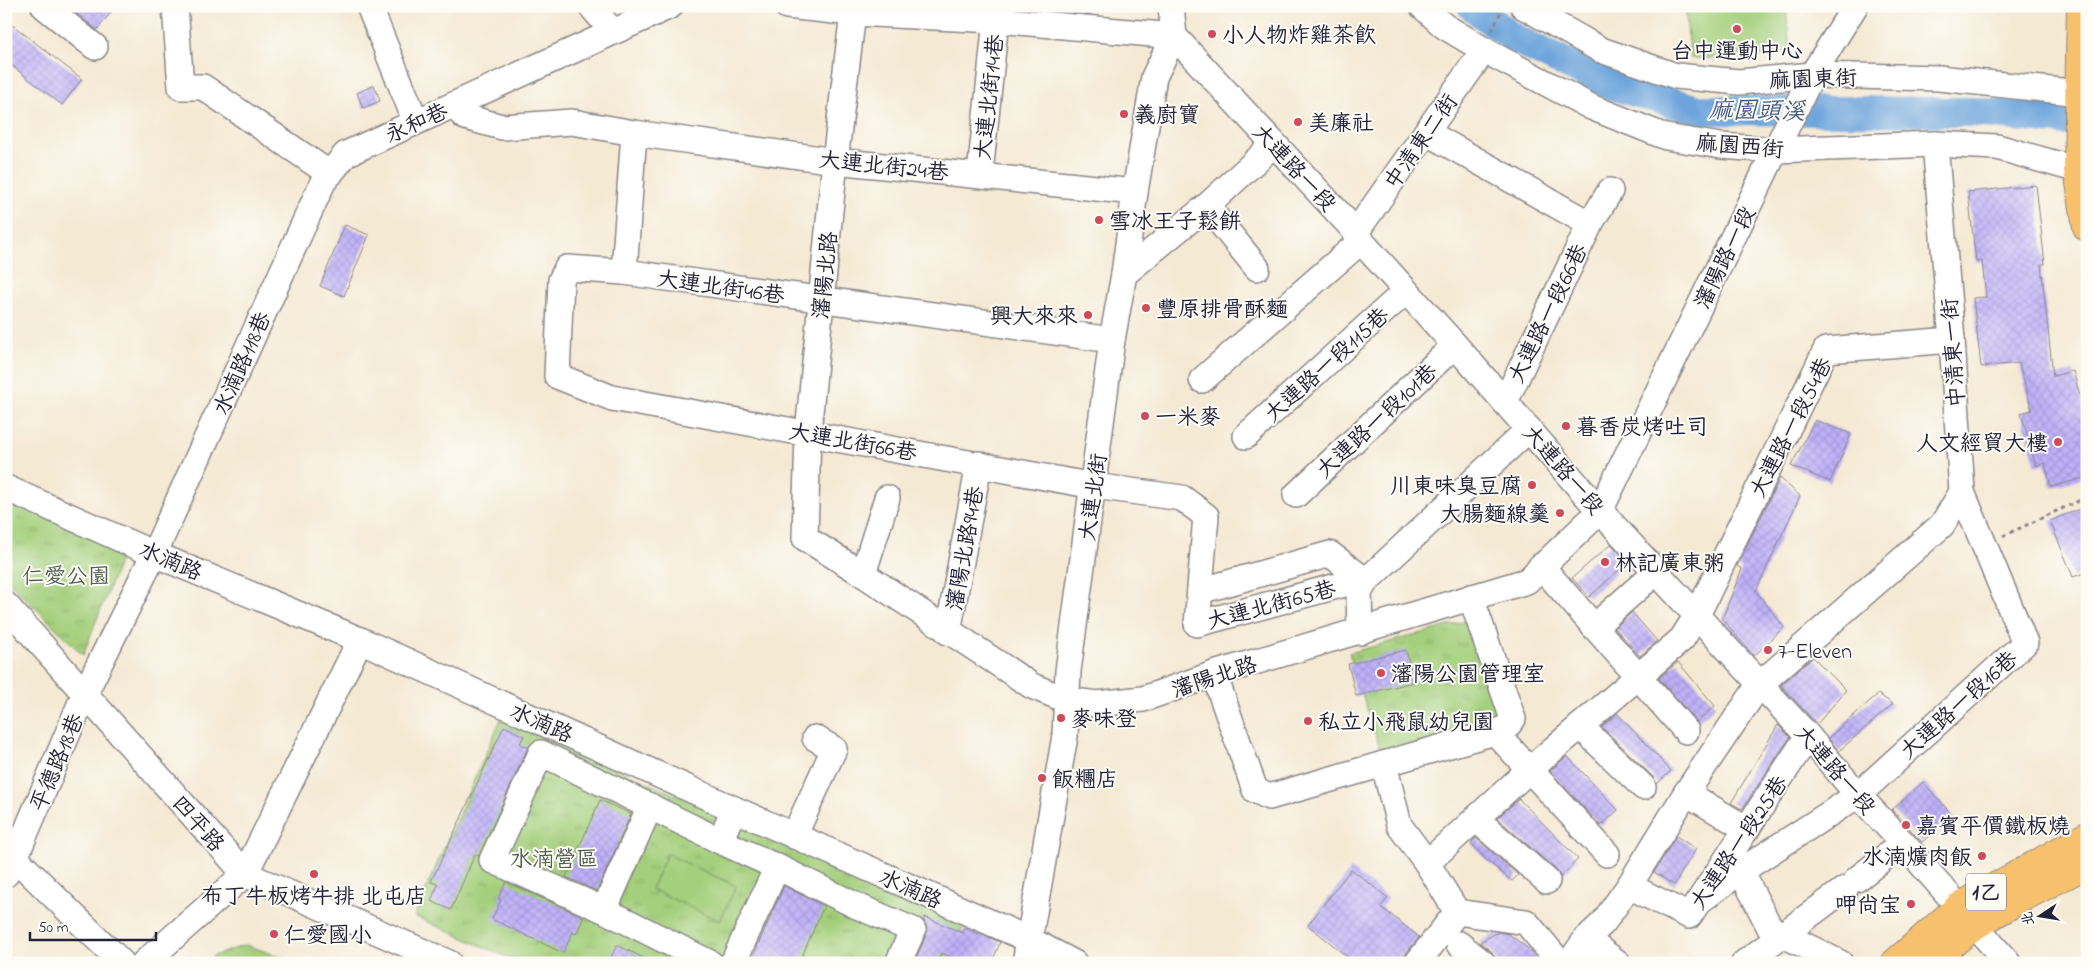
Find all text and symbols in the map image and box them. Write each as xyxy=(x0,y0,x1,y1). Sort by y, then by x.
place label: 小人物炸雞茶飲 xyxy=(1222,21,1376,53)
marker: 台中運動中心 xyxy=(1731,23,1743,35)
marker: 小人物炸雞茶飲 xyxy=(1206,28,1218,40)
street label: 大連北街14巷 xyxy=(968,33,1013,162)
place label: 台中運動中心 xyxy=(1671,37,1803,69)
street label: 麻園東街 xyxy=(1769,63,1858,99)
street label: 中清東二街 xyxy=(1378,88,1467,197)
water label: 麻園頭溪 xyxy=(1709,94,1807,131)
street label: 永和巷 xyxy=(381,97,454,153)
place label: 義廚寶 xyxy=(1134,101,1200,133)
marker: 義廚寶 xyxy=(1118,108,1130,120)
place label: 美廉社 xyxy=(1308,109,1374,141)
marker: 美廉社 xyxy=(1292,116,1304,128)
street label: 大連路一段 xyxy=(1244,118,1342,220)
street label: 麻園西街 xyxy=(1695,128,1785,168)
street label: 大連北街24巷 xyxy=(817,145,950,191)
street label: 瀋陽路一段 xyxy=(1688,202,1765,315)
place label: 雪冰王子鬆餅 xyxy=(1109,207,1241,239)
marker: 雪冰王子鬆餅 xyxy=(1093,214,1105,226)
street label: 瀋陽北路 xyxy=(806,230,847,321)
street label: 大連路一段66巷 xyxy=(1502,239,1597,389)
street label: 大連北街46巷 xyxy=(655,264,787,314)
place label: 豐原排骨酥麵 xyxy=(1156,295,1288,327)
street label: 中清東一街 xyxy=(1935,297,1975,409)
street label: 大連路一段115巷 xyxy=(1258,301,1398,431)
place label: 興大來來 xyxy=(990,302,1078,334)
marker: 豐原排骨酥麵 xyxy=(1140,302,1152,314)
street label: 水湳路118巷 xyxy=(207,307,281,421)
marker: 興大來來 xyxy=(1082,309,1094,321)
street label: 大連路一段54巷 xyxy=(1744,353,1842,504)
street label: 大連路一段101巷 xyxy=(1310,357,1446,487)
place label: 一米麥 xyxy=(1155,403,1221,435)
marker: 一米麥 xyxy=(1139,410,1151,422)
place label: 暮香炭烤吐司 xyxy=(1576,413,1708,445)
street label: 大連北街66巷 xyxy=(786,417,919,471)
street label: 大連路一段 xyxy=(1514,419,1610,523)
marker: 暮香炭烤吐司 xyxy=(1560,420,1572,432)
place label: 人文經貿大樓 xyxy=(1916,429,2048,461)
marker: 人文經貿大樓 xyxy=(2052,436,2064,448)
street label: 大連北街 xyxy=(1073,452,1117,543)
place label: 川東味臭豆腐 xyxy=(1390,472,1522,504)
marker: 川東味臭豆腐 xyxy=(1526,479,1538,491)
street label: 瀋陽北路94巷 xyxy=(940,484,994,613)
place label: 大腸麵線羹 xyxy=(1440,500,1550,532)
marker: 大腸麵線羹 xyxy=(1554,507,1566,519)
street label: 水湳路 xyxy=(133,535,206,590)
place label: 林記廣東粥 xyxy=(1615,549,1725,581)
marker: 林記廣東粥 xyxy=(1599,556,1611,568)
park label: 仁愛公園 xyxy=(22,562,110,594)
street label: 大連北街65巷 xyxy=(1204,574,1340,639)
place label: 7-Eleven xyxy=(1778,637,1852,669)
marker: 7-Eleven xyxy=(1762,644,1774,656)
street label: 大連路一段16巷 xyxy=(1894,645,2026,768)
street label: 瀋陽北路 xyxy=(1168,650,1262,708)
place label: 瀋陽公園管理室 xyxy=(1391,660,1545,692)
marker: 瀋陽公園管理室 xyxy=(1375,667,1387,679)
street label: 水湳路 xyxy=(504,697,577,753)
place label: 麥味登 xyxy=(1071,705,1137,737)
place label: 私立小飛鼠幼兒園 xyxy=(1318,708,1494,740)
street label: 平德路18巷 xyxy=(24,709,94,817)
marker: 麥味登 xyxy=(1055,712,1067,724)
marker: 私立小飛鼠幼兒園 xyxy=(1302,715,1314,727)
street label: 大連路一段 xyxy=(1786,719,1882,823)
place label: 飯糰店 xyxy=(1052,765,1118,797)
street label: 大連路一段25巷 xyxy=(1684,770,1797,917)
marker: 飯糰店 xyxy=(1036,772,1048,784)
street label: 四平路 xyxy=(163,790,230,860)
place label: 嘉賓平價鐵板燒 xyxy=(1916,812,2070,844)
marker: 嘉賓平價鐵板燒 xyxy=(1900,819,1912,831)
place label: 水湳爌肉飯 xyxy=(1862,843,1972,875)
park label: 水湳營區 xyxy=(510,845,598,877)
marker: 水湳爌肉飯 xyxy=(1976,850,1988,862)
street label: 水湳路 xyxy=(873,863,946,919)
marker: 布丁牛板烤牛排 北屯店 xyxy=(308,868,320,880)
road number: 1乙 xyxy=(1966,874,2006,910)
place label: 布丁牛板烤牛排 北屯店 xyxy=(201,882,427,914)
place label: 呷尚宝 xyxy=(1835,891,1901,923)
north arrow xyxy=(2016,892,2066,942)
marker: 呷尚宝 xyxy=(1905,898,1917,910)
scale bar xyxy=(30,909,156,941)
text: 北 xyxy=(2017,909,2040,927)
text: 50 m xyxy=(38,917,69,939)
place label: 仁愛國小 xyxy=(284,921,372,953)
marker: 仁愛國小 xyxy=(268,928,280,940)

